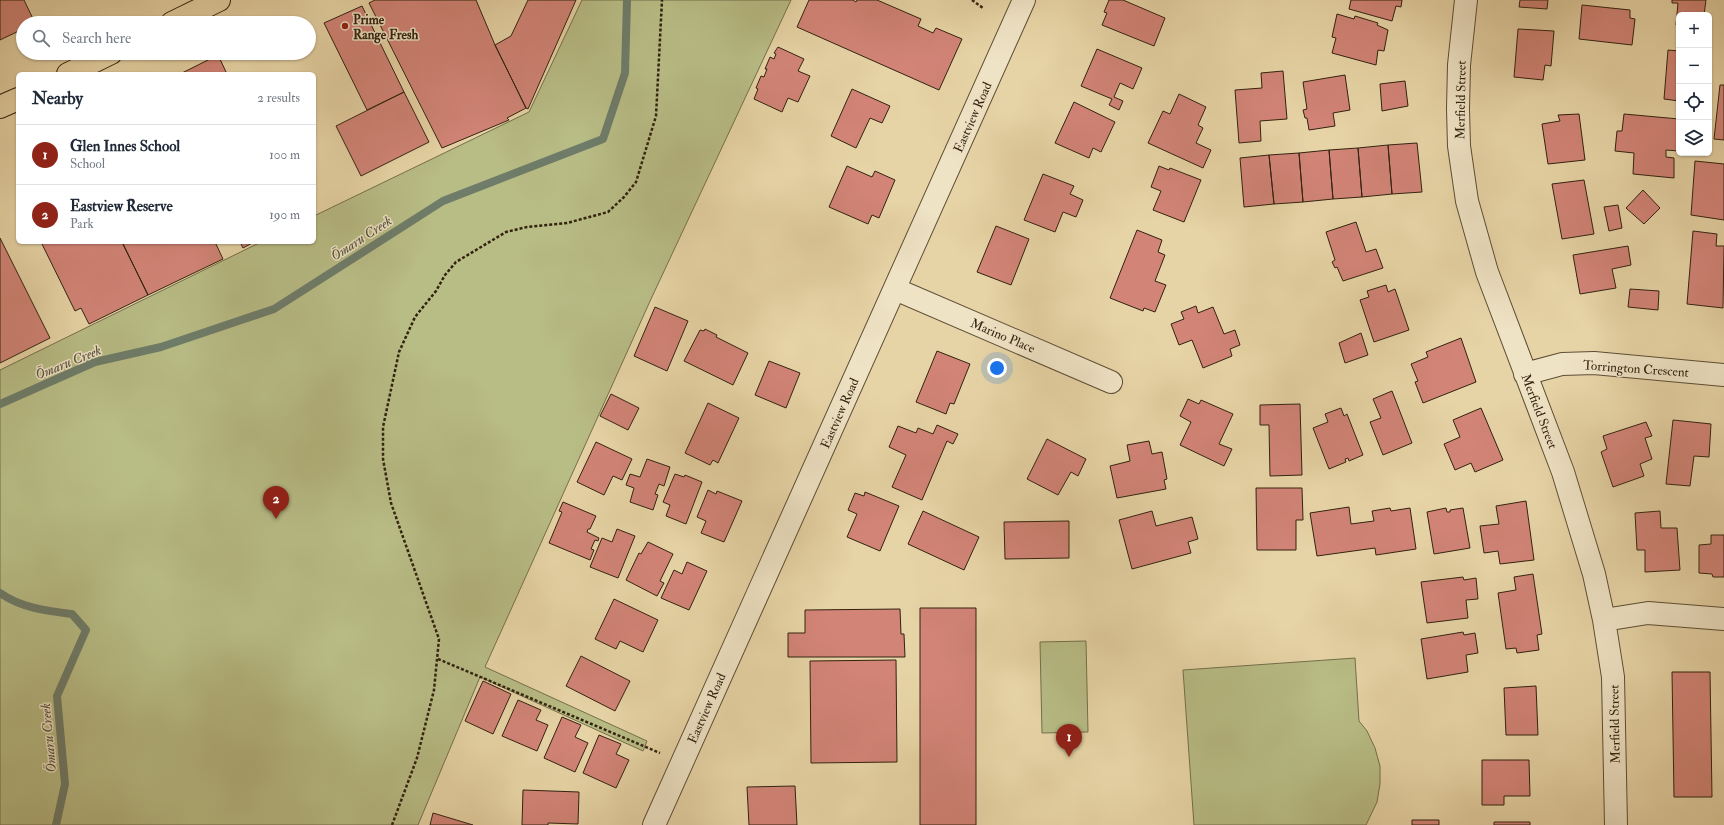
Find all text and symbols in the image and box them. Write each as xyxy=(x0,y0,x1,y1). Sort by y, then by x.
place label: Prime Range Fresh xyxy=(353,12,418,44)
map controls xyxy=(1676,12,1712,156)
button: + xyxy=(1676,12,1712,48)
search box xyxy=(16,16,316,60)
marker: Prime Range Fresh xyxy=(340,21,350,31)
icon: search xyxy=(30,27,52,49)
text: Search here xyxy=(62,29,131,48)
button: − xyxy=(1676,48,1712,84)
street label: Merfield Street xyxy=(1452,60,1470,140)
street label: Eastview Road xyxy=(950,79,996,155)
button: locate xyxy=(1676,84,1712,120)
text: Nearby xyxy=(32,88,83,109)
text: 2 results xyxy=(257,90,300,106)
button: layers xyxy=(1676,120,1712,156)
text: Glen Innes School xyxy=(70,137,180,156)
text: 1 xyxy=(43,147,47,163)
text: 100 m xyxy=(269,147,300,163)
text: School xyxy=(70,156,105,172)
text: Eastview Reserve xyxy=(70,197,173,216)
text: 2 xyxy=(42,207,48,223)
text: 190 m xyxy=(269,207,300,223)
water label: Ōmaru Creek xyxy=(327,212,395,265)
text: Park xyxy=(70,216,94,232)
street label: Marino Place xyxy=(968,315,1038,357)
water label: Ōmaru Creek xyxy=(33,341,104,383)
street label: Torrington Crescent xyxy=(1583,357,1689,381)
your location xyxy=(987,358,1007,378)
street label: Merfield Street xyxy=(1517,372,1561,451)
street label: Eastview Road xyxy=(817,375,863,451)
pin: 2 xyxy=(263,486,289,519)
street label: Eastview Road xyxy=(684,670,730,746)
street label: Merfield Street xyxy=(1606,684,1624,764)
water label: Ōmaru Creek xyxy=(37,702,60,773)
pin: 1 xyxy=(1056,724,1082,757)

